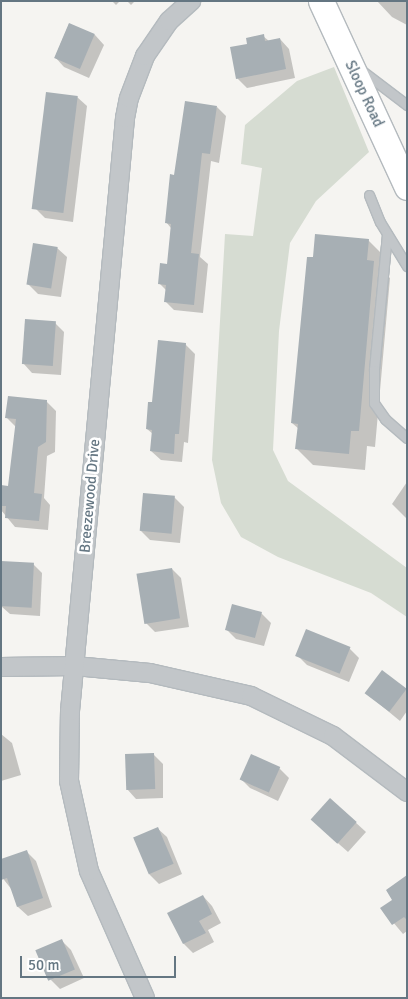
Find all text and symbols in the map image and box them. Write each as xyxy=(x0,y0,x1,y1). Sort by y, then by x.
street label: Sloop Road xyxy=(341,58,387,130)
street label: Breezewood Drive xyxy=(76,438,104,554)
scale bar xyxy=(22,946,179,978)
text: 50 m xyxy=(28,956,59,974)

